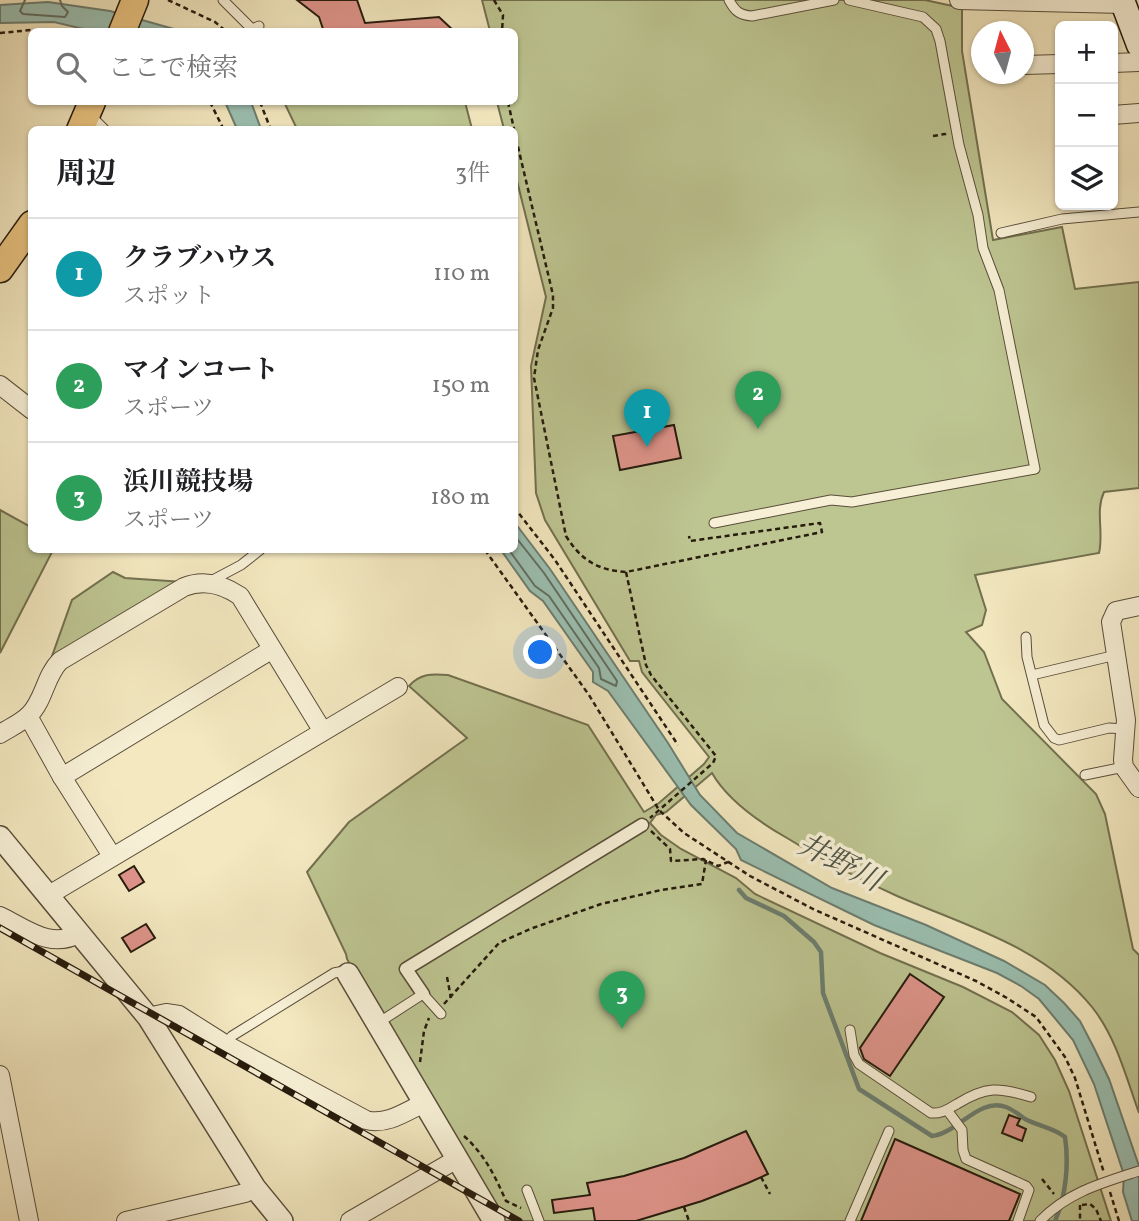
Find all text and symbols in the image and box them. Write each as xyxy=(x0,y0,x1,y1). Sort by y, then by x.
north arrow xyxy=(971,21,1034,84)
map controls xyxy=(1055,21,1118,210)
button: + xyxy=(1055,21,1118,84)
search box xyxy=(28,28,518,105)
icon: search xyxy=(52,48,90,86)
text: ここで検索 xyxy=(108,51,238,87)
button: − xyxy=(1055,84,1118,147)
button: layers xyxy=(1055,147,1118,210)
text: 周辺 xyxy=(56,154,116,196)
text: 3件 xyxy=(455,158,490,190)
text: クラブハウス xyxy=(123,241,276,277)
text: 1 xyxy=(74,258,84,290)
text: 110 m xyxy=(433,258,490,290)
text: スポット xyxy=(123,281,215,313)
text: マインコート xyxy=(123,353,278,389)
text: 2 xyxy=(73,370,85,402)
text: 150 m xyxy=(432,370,490,402)
pin: 2 xyxy=(735,371,781,429)
pin: 1 xyxy=(624,389,670,447)
text: スポーツ xyxy=(123,393,214,425)
text: 浜川競技場 xyxy=(123,465,253,501)
text: 3 xyxy=(73,482,85,514)
text: 180 m xyxy=(431,482,490,514)
text: スポーツ xyxy=(123,505,214,537)
your location xyxy=(523,635,557,669)
water label: 井野川 xyxy=(789,825,891,904)
pin: 3 xyxy=(599,971,645,1029)

